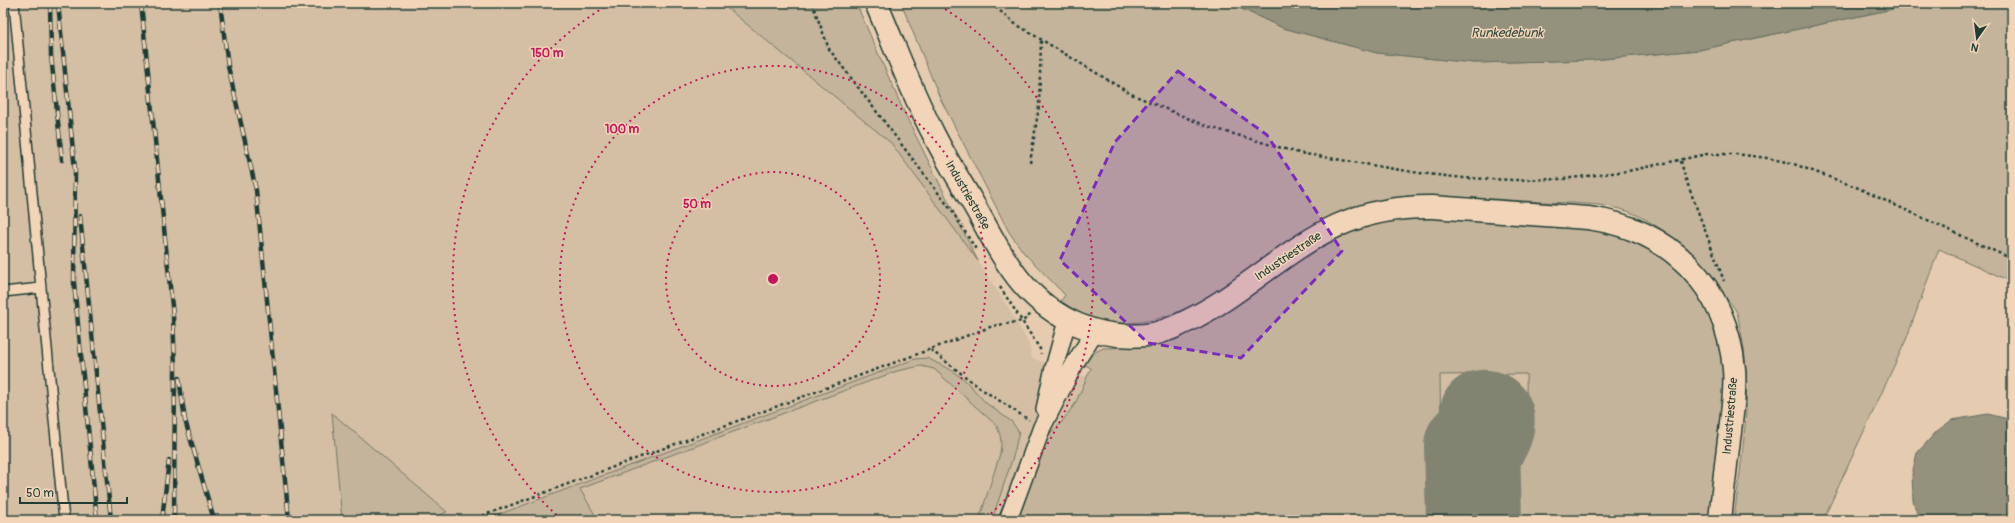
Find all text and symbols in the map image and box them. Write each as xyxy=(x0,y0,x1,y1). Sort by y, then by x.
north arrow xyxy=(1957,18,1997,58)
water label: Runkedebunk xyxy=(1471,25,1545,41)
text: N xyxy=(1969,40,1980,54)
text: 150 m xyxy=(531,46,564,61)
text: 100 m xyxy=(605,122,640,137)
street label: Industriestraße xyxy=(942,158,993,232)
text: 50 m xyxy=(683,197,711,212)
street label: Industriestraße xyxy=(1252,229,1325,284)
centre of rings xyxy=(766,272,780,286)
street label: Industriestraße xyxy=(1720,377,1741,455)
scale bar xyxy=(20,479,127,505)
text: 50 m xyxy=(26,486,54,501)

